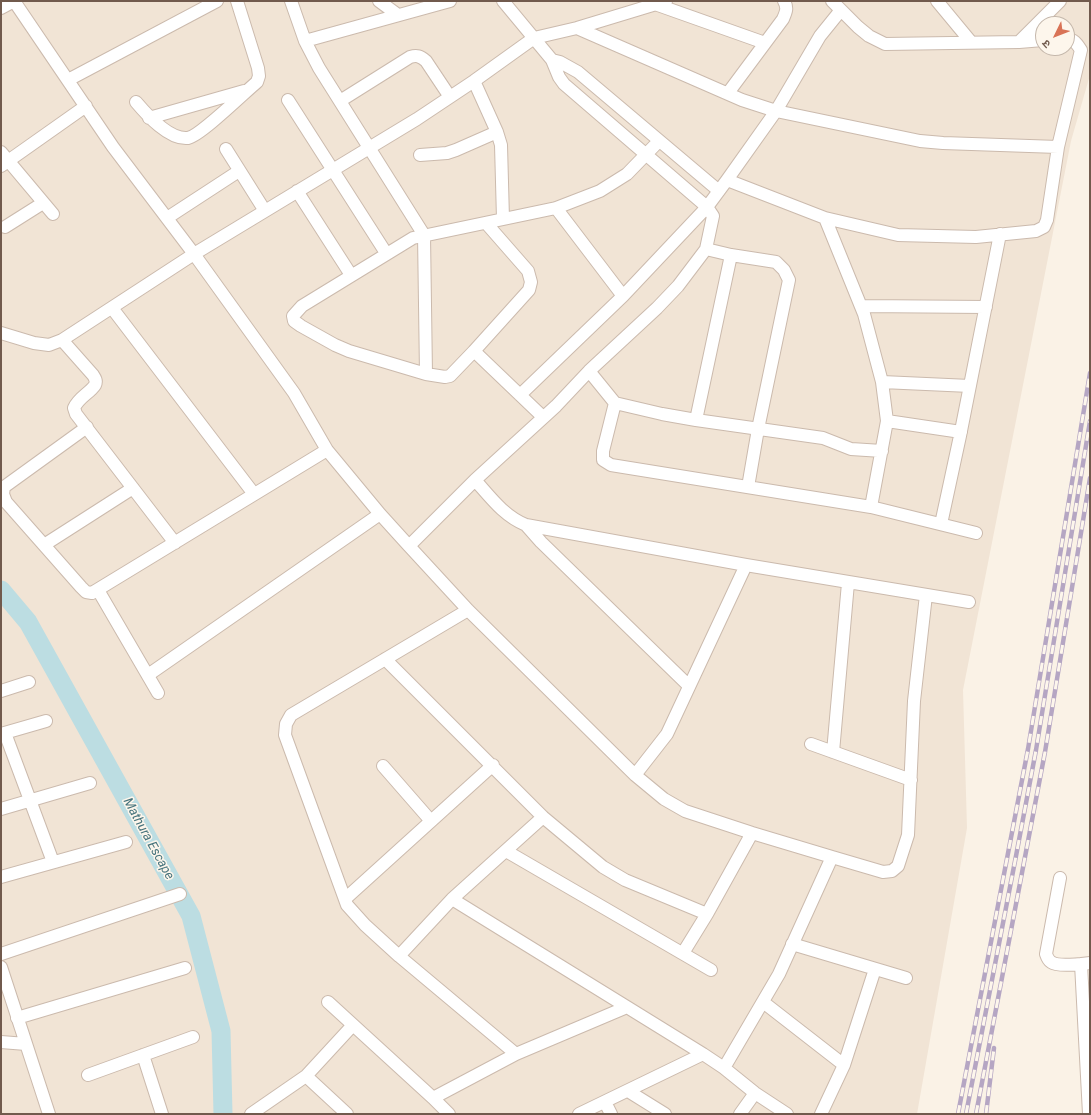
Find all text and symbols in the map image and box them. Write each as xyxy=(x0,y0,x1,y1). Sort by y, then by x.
north arrow xyxy=(1035,16,1075,56)
text: उ xyxy=(1040,37,1054,51)
water label: Mathura Escape xyxy=(119,795,177,883)

